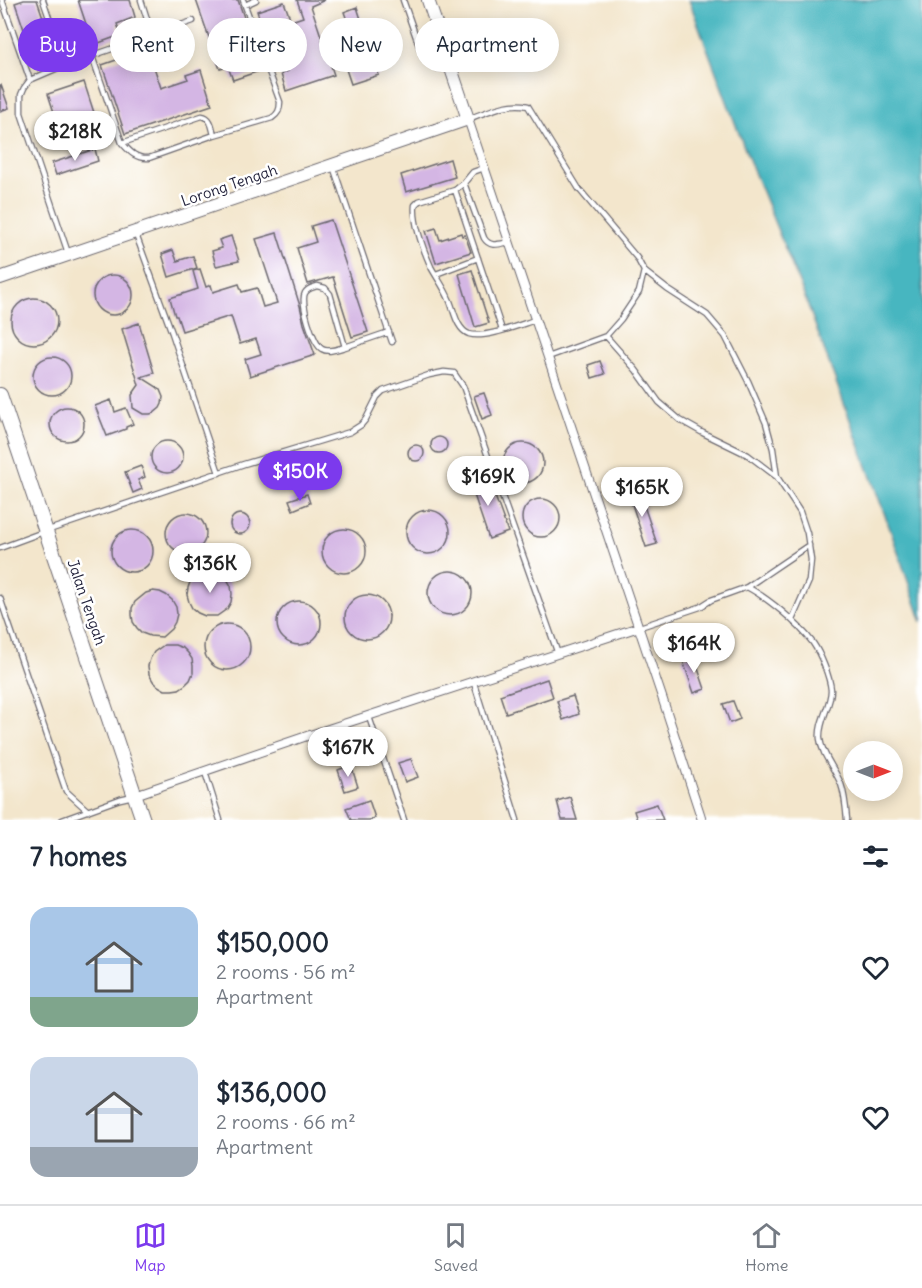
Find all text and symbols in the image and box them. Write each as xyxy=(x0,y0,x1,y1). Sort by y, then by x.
chip: Buy xyxy=(18,18,98,72)
chip: Rent xyxy=(110,18,195,72)
chip: Filters xyxy=(207,18,307,72)
chip: New xyxy=(319,18,403,72)
chip: Apartment xyxy=(415,18,559,72)
pin: $218K xyxy=(33,111,117,162)
text: $218K xyxy=(48,118,102,143)
street label: Lorong Tengah xyxy=(178,160,280,210)
pin: $150K xyxy=(258,451,342,502)
pin: $169K xyxy=(446,456,530,507)
text: $150K xyxy=(272,458,328,483)
text: $169K xyxy=(461,463,515,488)
pin: $165K xyxy=(600,467,684,518)
text: $165K xyxy=(615,474,669,499)
pin: $136K xyxy=(168,543,252,594)
text: $136K xyxy=(183,550,237,575)
street label: Jalan Tengah xyxy=(63,557,111,648)
pin: $164K xyxy=(652,623,736,674)
text: $164K xyxy=(667,630,721,655)
pin: $167K xyxy=(306,727,390,778)
text: $167K xyxy=(322,734,374,759)
north arrow xyxy=(843,741,903,801)
map controls xyxy=(843,741,903,801)
text: 7 homes xyxy=(30,840,127,873)
icon: filters xyxy=(859,840,892,873)
text: $150,000 xyxy=(216,926,329,959)
icon: home xyxy=(78,931,150,1003)
icon: heart xyxy=(859,951,892,984)
text: 2 rooms · 56 m² xyxy=(216,959,356,984)
text: Apartment xyxy=(216,984,313,1009)
text: $136,000 xyxy=(216,1076,327,1109)
icon: home xyxy=(78,1081,150,1153)
icon: heart xyxy=(859,1101,892,1134)
text: 2 rooms · 66 m² xyxy=(216,1109,356,1134)
text: Apartment xyxy=(216,1134,313,1159)
tab: Map xyxy=(134,1219,167,1275)
tab: Saved xyxy=(434,1219,478,1275)
tab: Home xyxy=(745,1219,788,1275)

